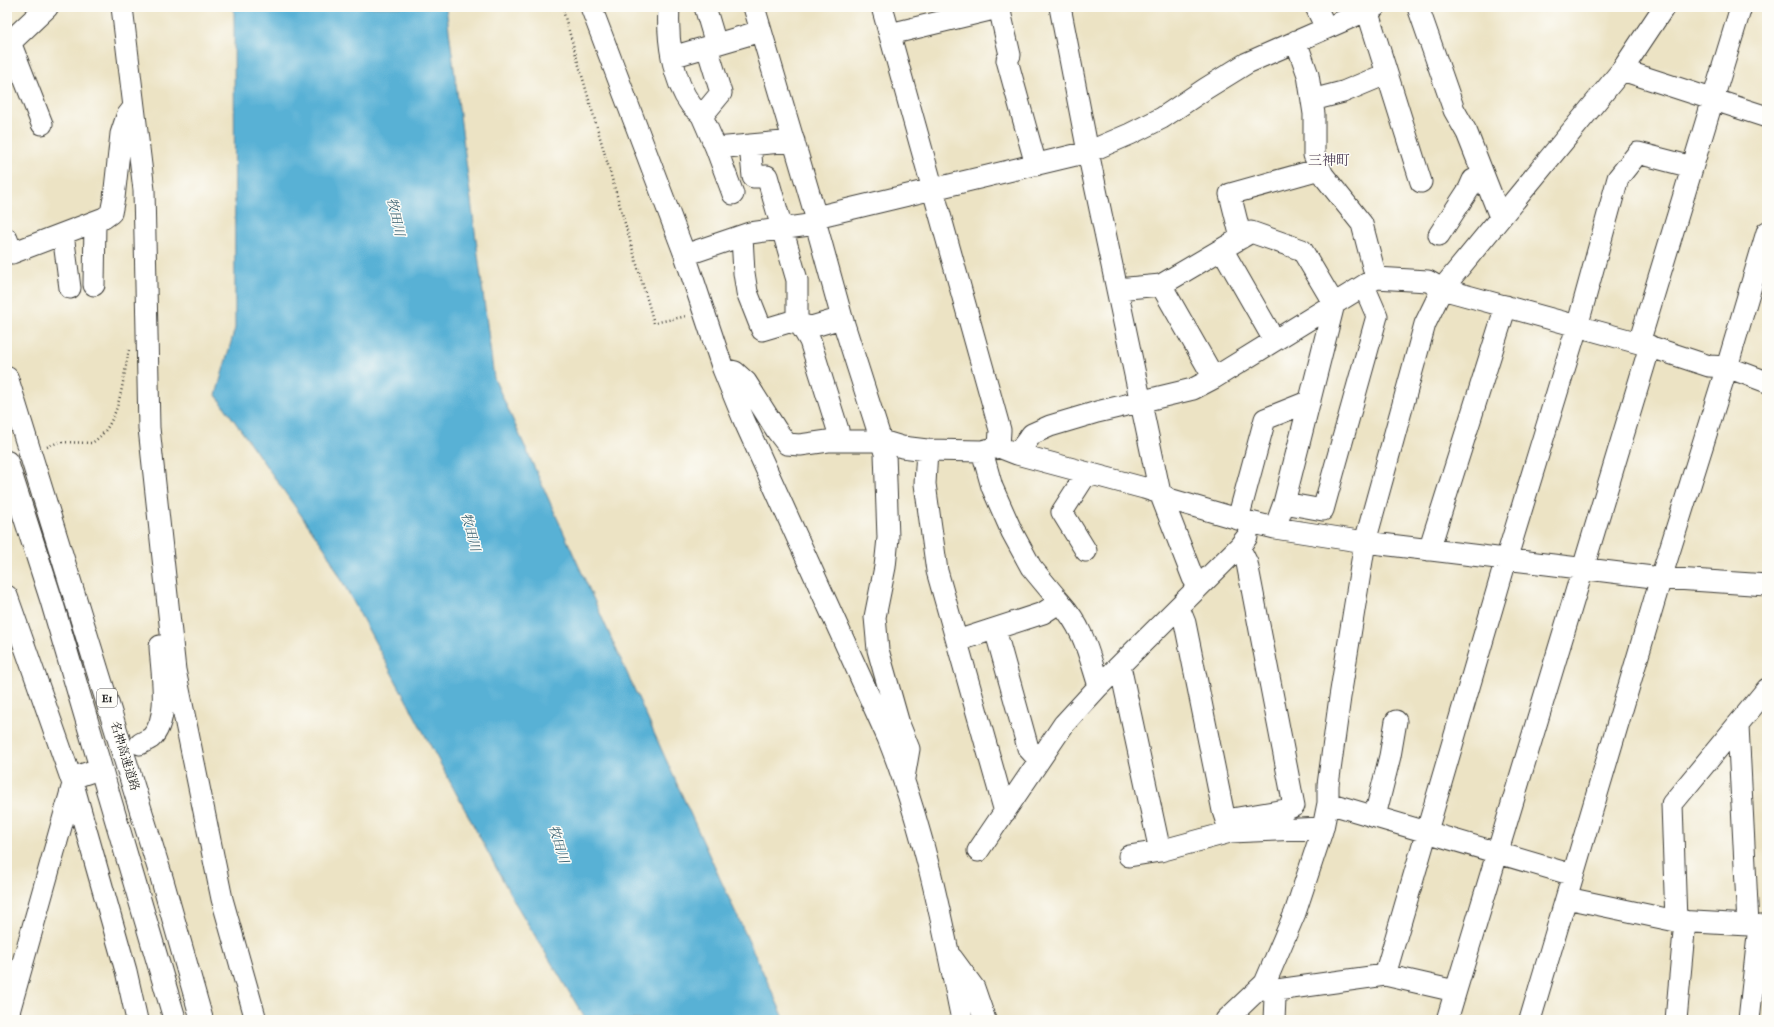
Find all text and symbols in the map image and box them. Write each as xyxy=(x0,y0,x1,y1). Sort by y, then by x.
district label: 三神町 xyxy=(1308,152,1350,169)
water label: 牧田川 xyxy=(384,196,408,240)
water label: 牧田川 xyxy=(459,511,484,555)
road number: E1 xyxy=(97,689,117,707)
street label: 名神高速道路 xyxy=(108,720,142,792)
water label: 牧田川 xyxy=(546,823,572,867)

